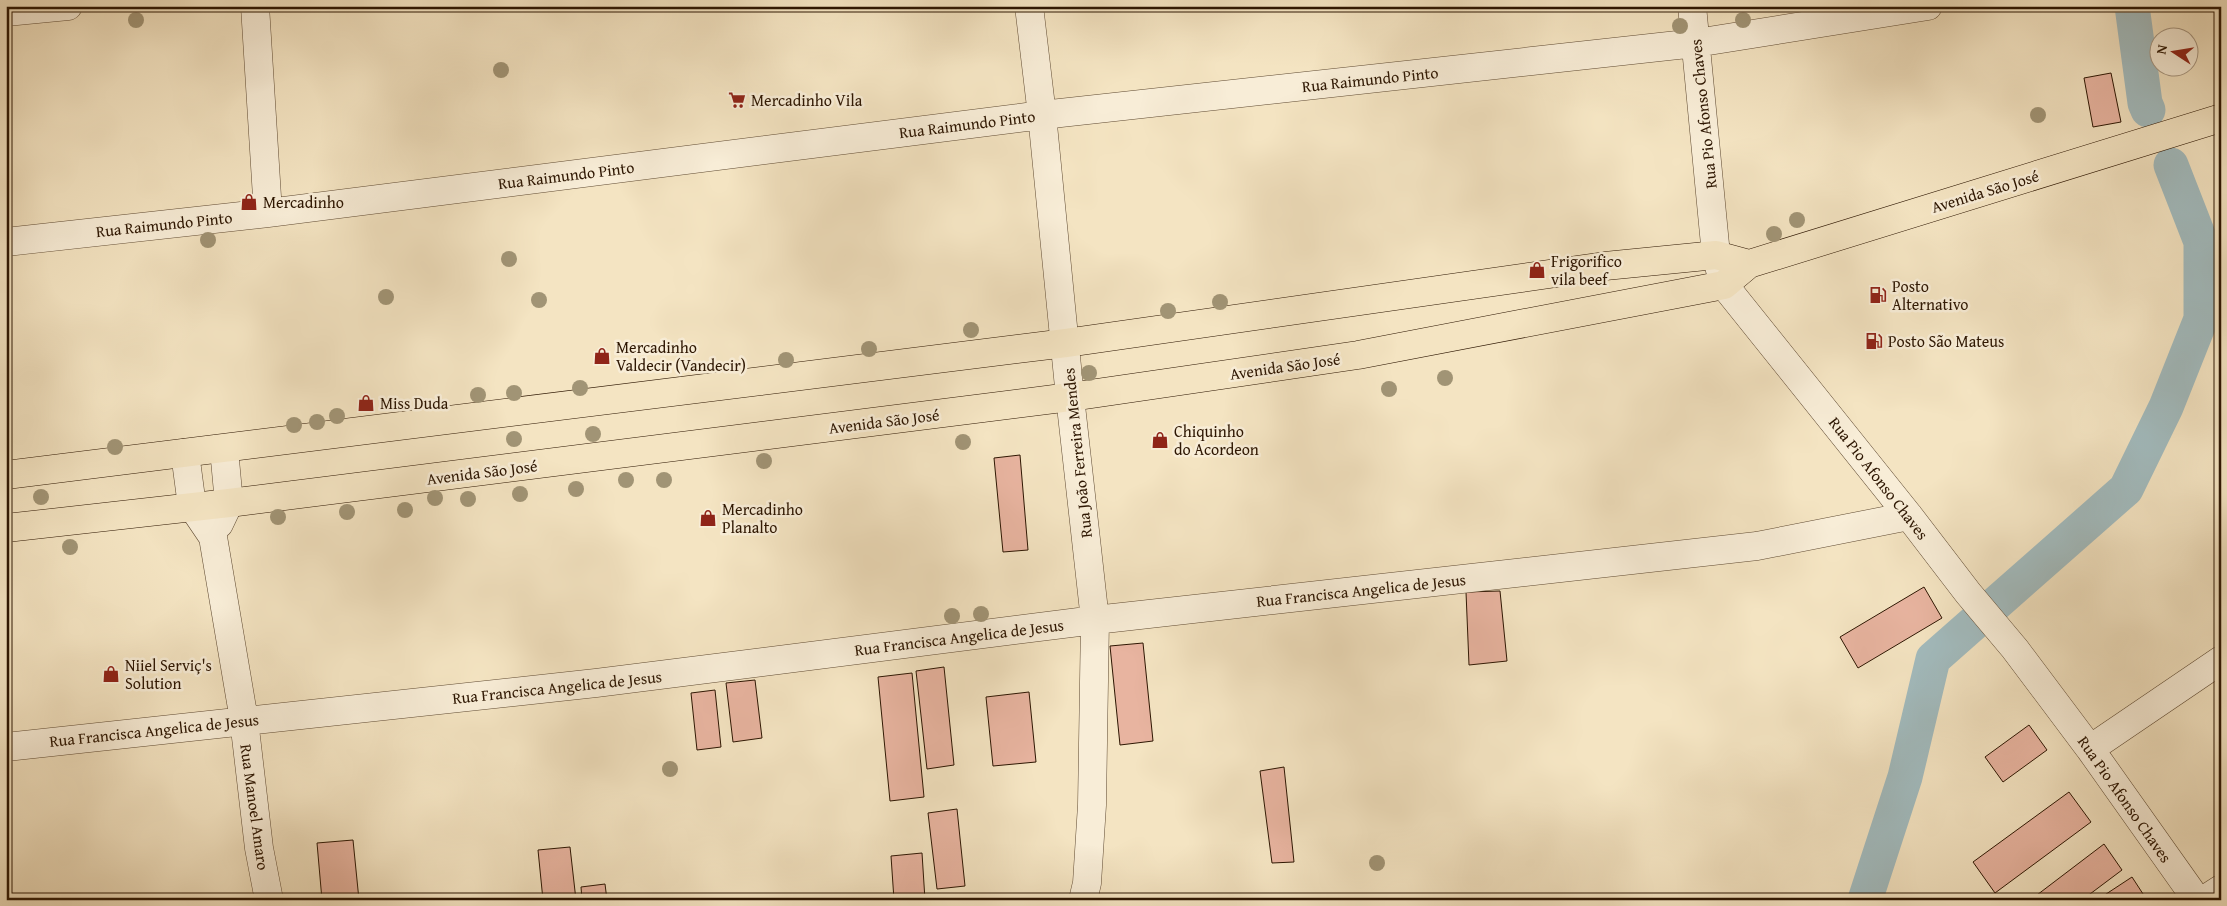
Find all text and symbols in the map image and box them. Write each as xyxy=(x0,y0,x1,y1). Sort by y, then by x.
north arrow xyxy=(2150,28,2200,78)
street label: Rua Pio Afonso Chaves xyxy=(1683,38,1723,190)
text: N xyxy=(2151,42,2172,56)
street label: Rua Raimundo Pinto xyxy=(1301,60,1439,98)
place label: Mercadinho Vila xyxy=(751,88,863,112)
supermarket icon: Mercadinho Vila xyxy=(727,90,747,110)
street label: Rua Raimundo Pinto xyxy=(898,104,1036,144)
street label: Rua Raimundo Pinto xyxy=(497,155,635,195)
street label: Avenida São José xyxy=(1928,163,2042,219)
place label: Mercadinho xyxy=(263,190,344,214)
shop icon: Mercadinho xyxy=(239,192,259,212)
street label: Rua Raimundo Pinto xyxy=(95,205,233,243)
place label: Frigorifico vila beef xyxy=(1551,249,1622,291)
shop icon: Frigorifico vila beef xyxy=(1527,260,1547,280)
place label: Posto Alternativo xyxy=(1892,274,1968,316)
fuel station icon: Posto Alternativo xyxy=(1868,285,1888,305)
place label: Posto São Mateus xyxy=(1888,329,2004,353)
fuel station icon: Posto São Mateus xyxy=(1864,331,1884,351)
place label: Mercadinho Valdecir (Vandecir) xyxy=(616,335,746,377)
shop icon: Mercadinho Valdecir (Vandecir) xyxy=(592,346,612,366)
street label: Avenida São José xyxy=(1228,346,1342,386)
street label: Rua João Ferreira Mendes xyxy=(1056,367,1098,539)
place label: Miss Duda xyxy=(380,391,449,415)
shop icon: Miss Duda xyxy=(356,393,376,413)
street label: Avenida São José xyxy=(827,402,941,440)
street label: Rua Pio Afonso Chaves xyxy=(1823,411,1935,545)
place label: Chiquinho do Acordeon xyxy=(1174,419,1259,461)
shop icon: Chiquinho do Acordeon xyxy=(1150,430,1170,450)
street label: Avenida São José xyxy=(425,453,539,491)
place label: Mercadinho Planalto xyxy=(722,497,803,539)
shop icon: Mercadinho Planalto xyxy=(698,508,718,528)
street label: Rua Francisca Angelica de Jesus xyxy=(1255,567,1467,613)
street label: Rua Francisca Angelica de Jesus xyxy=(853,612,1065,662)
place label: Niiel Serviç's Solution xyxy=(125,653,212,695)
shop icon: Niiel Serviç's Solution xyxy=(101,664,121,684)
street label: Rua Francisca Angelica de Jesus xyxy=(451,664,663,710)
street label: Rua Francisca Angelica de Jesus xyxy=(48,707,260,753)
street label: Rua Pio Afonso Chaves xyxy=(2072,731,2178,867)
street label: Rua Manoel Amaro xyxy=(234,742,276,872)

